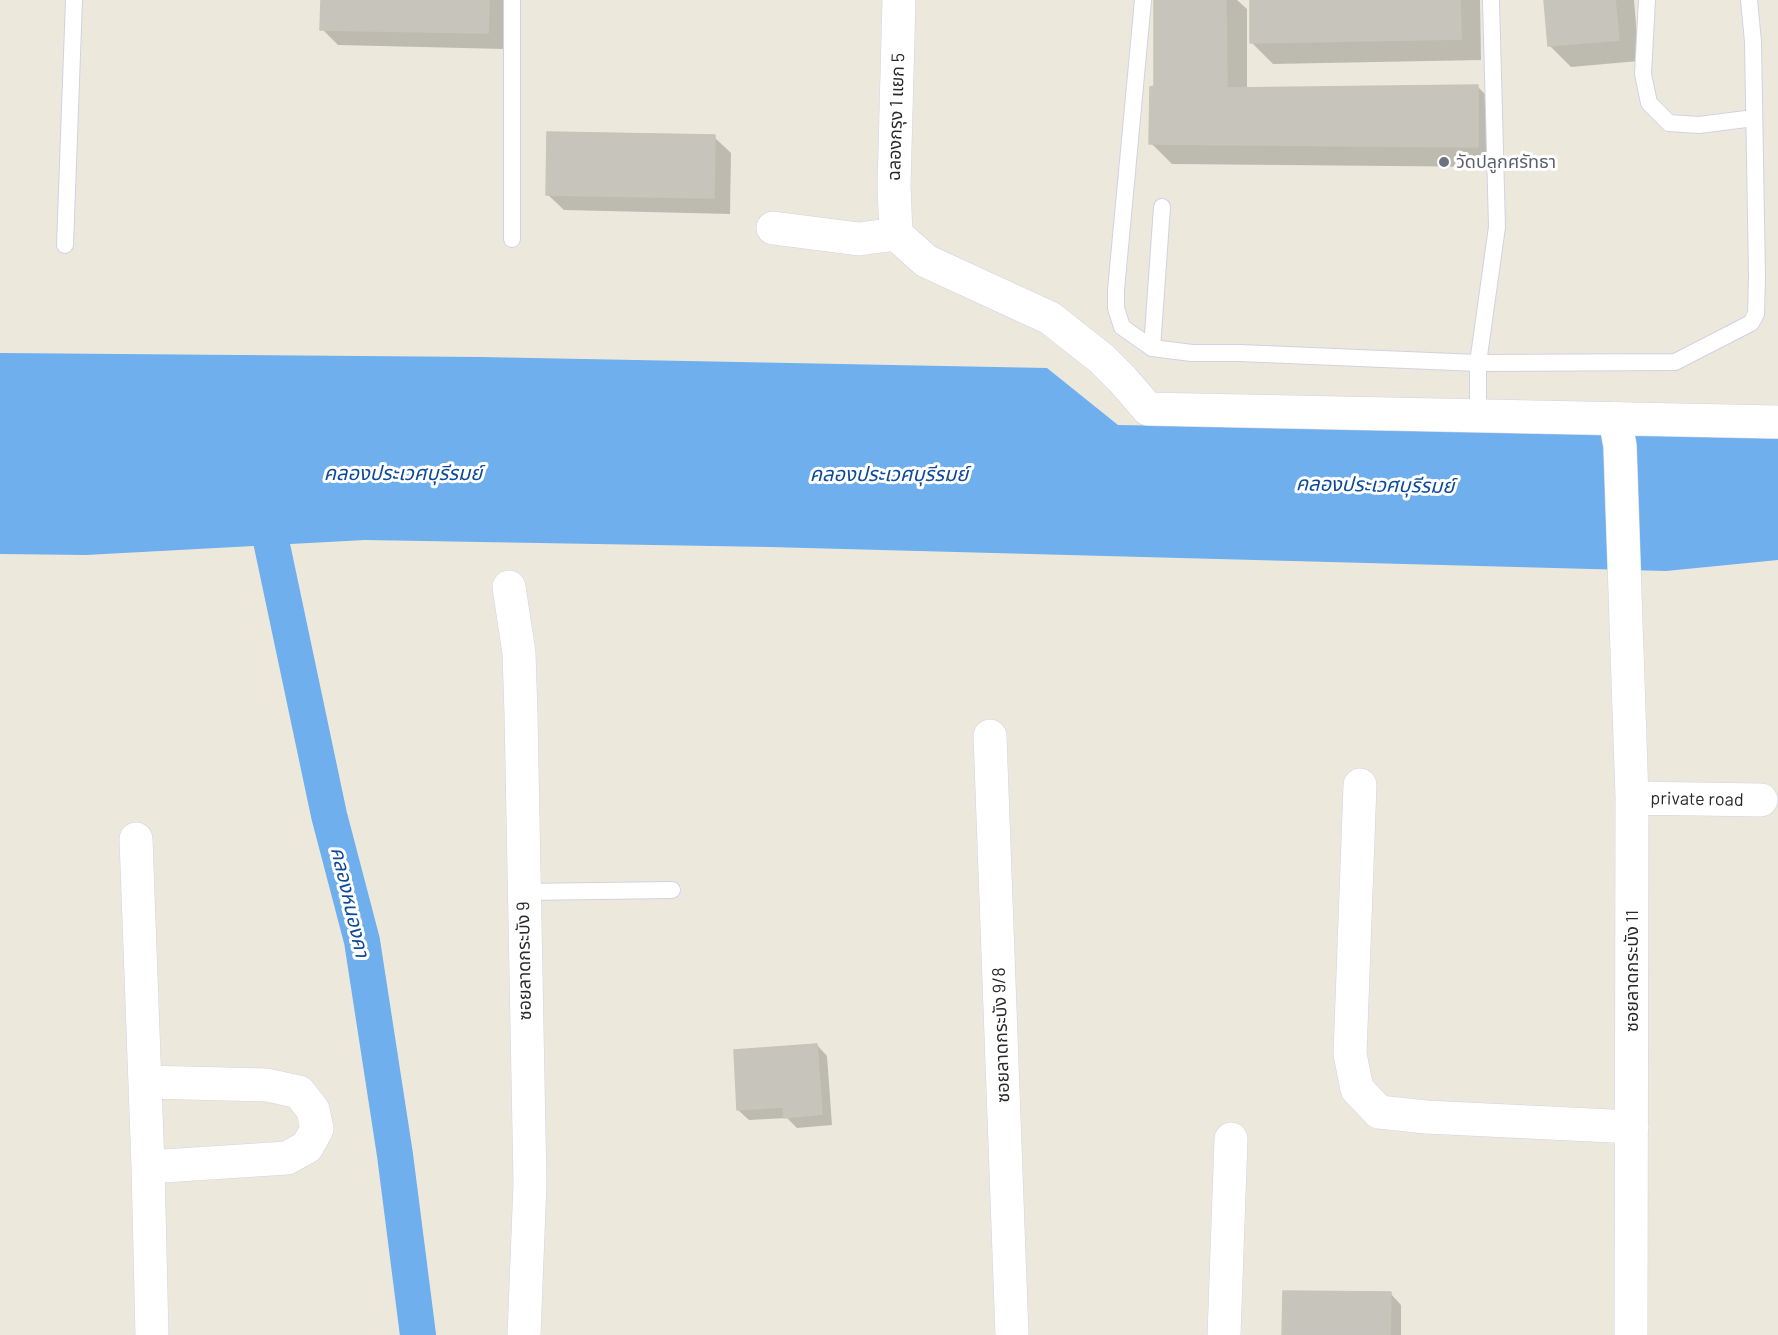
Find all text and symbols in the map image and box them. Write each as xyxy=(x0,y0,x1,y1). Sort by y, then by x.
street label: ฉลองกรุง 1 แยก 5 xyxy=(883,53,909,181)
place label: วัดปลูกศรัทธา xyxy=(1456,151,1556,173)
marker: วัดปลูกศรัทธา xyxy=(1437,155,1451,169)
water label: คลองประเวศบุรีรมย์ xyxy=(324,461,482,485)
water label: คลองประเวศบุรีรมย์ xyxy=(810,462,968,486)
water label: คลองประเวศบุรีรมย์ xyxy=(1296,472,1454,498)
street label: private road xyxy=(1650,787,1744,811)
water label: คลองหนองคา xyxy=(326,844,374,960)
street label: ซอยลาดกระบัง 9 xyxy=(512,901,536,1021)
street label: ซอยลาดกระบัง 11 xyxy=(1621,910,1643,1032)
street label: ซอยลาดกระบัง 9/8 xyxy=(988,967,1014,1103)

